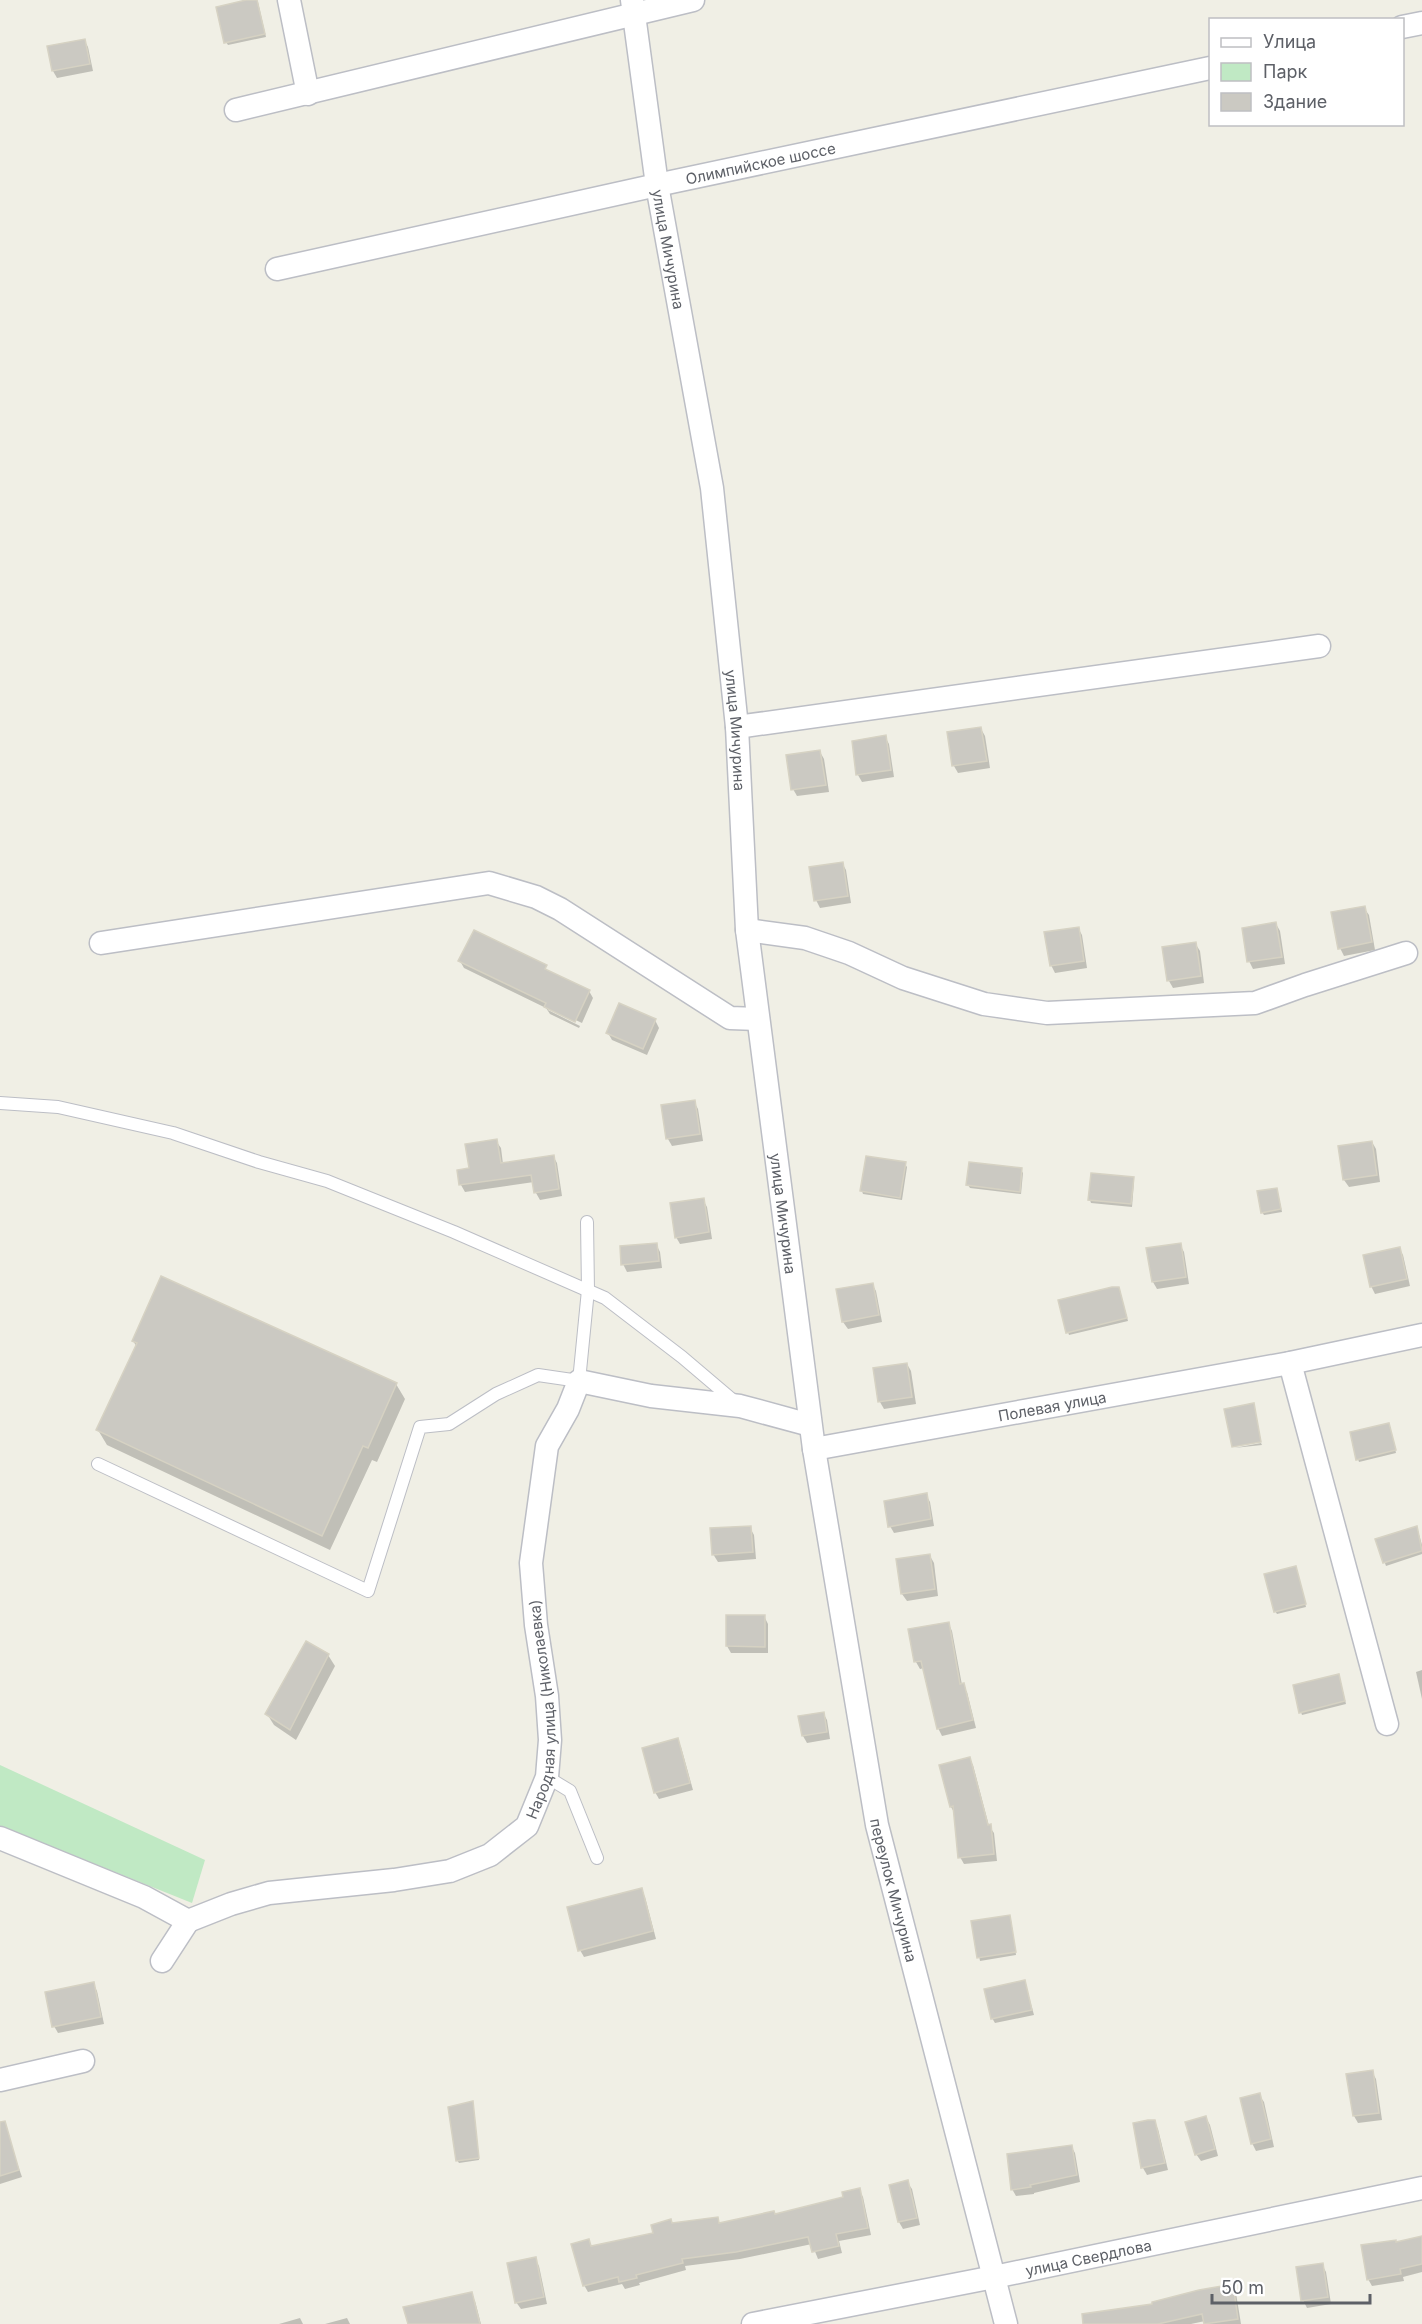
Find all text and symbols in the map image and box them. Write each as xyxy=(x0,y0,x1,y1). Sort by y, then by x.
legend xyxy=(1209,18,1404,126)
text: Улица xyxy=(1263,31,1316,52)
text: Парк xyxy=(1263,61,1308,82)
text: Здание xyxy=(1263,91,1327,112)
street label: Олимпийское шоссе xyxy=(684,138,837,188)
street label: улица Мичурина xyxy=(648,188,689,311)
street label: улица Мичурина xyxy=(722,669,750,791)
street label: улица Мичурина xyxy=(766,1152,801,1275)
street label: Полевая улица xyxy=(996,1387,1108,1425)
street label: Народная улица (Николаевка) xyxy=(521,1599,560,1822)
street label: переулок Мичурина xyxy=(867,1817,922,1964)
street label: улица Свердлова xyxy=(1024,2235,1153,2280)
scale bar xyxy=(1212,2267,1370,2305)
text: 50 m xyxy=(1221,2277,1264,2298)

